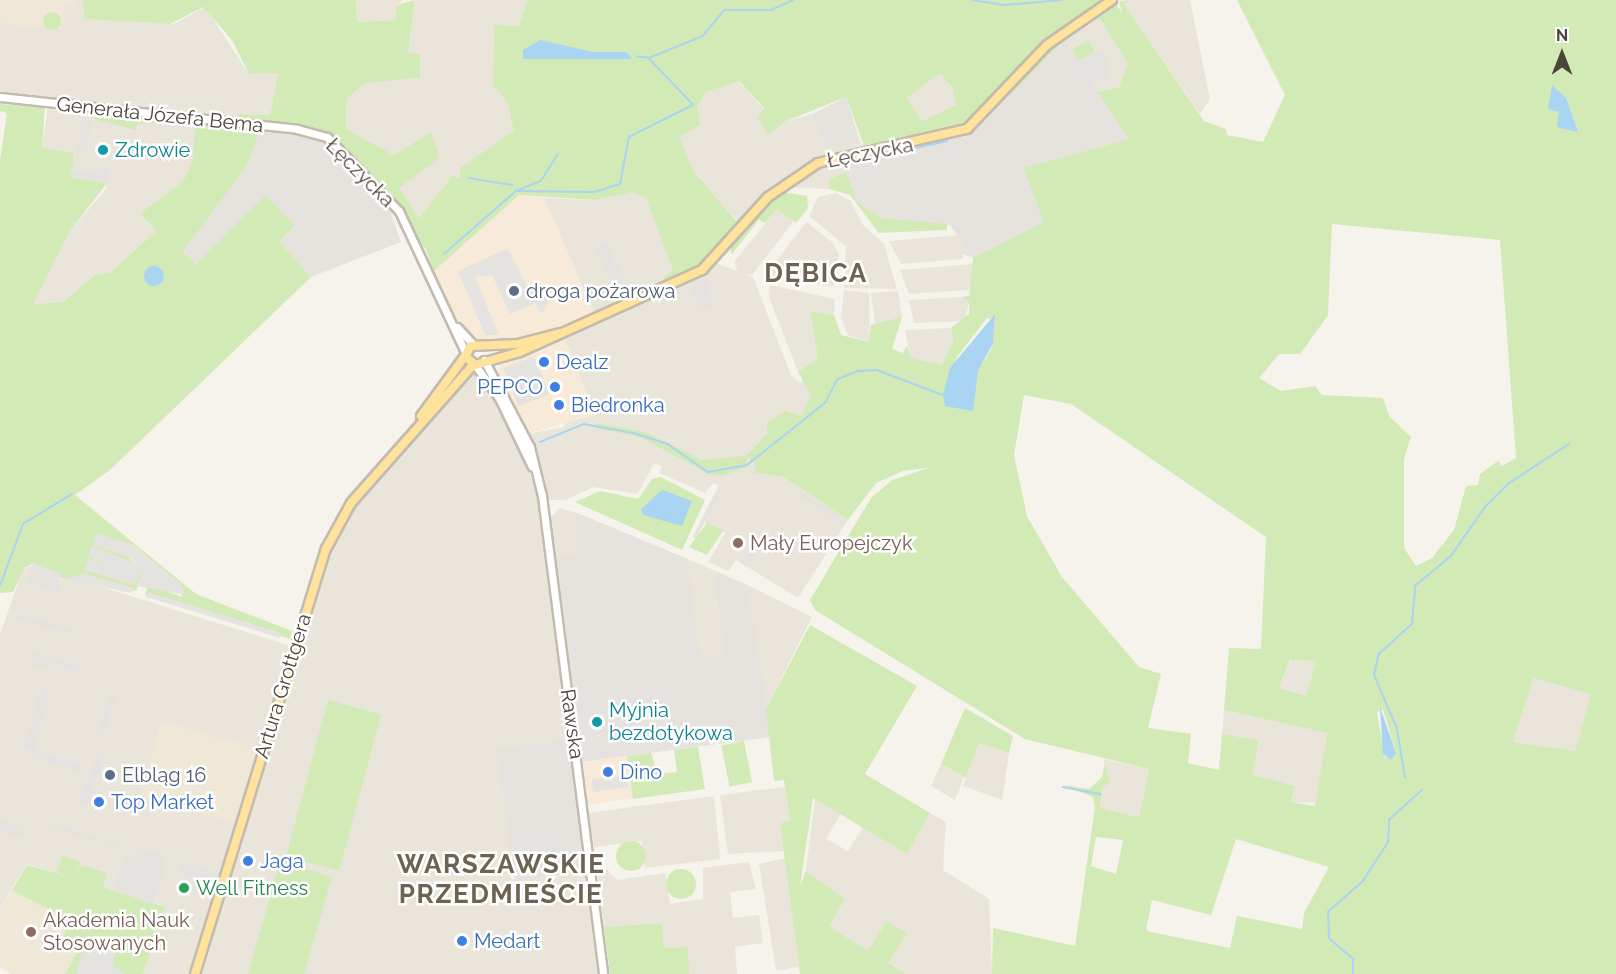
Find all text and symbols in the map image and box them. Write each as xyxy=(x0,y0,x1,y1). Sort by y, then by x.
north arrow xyxy=(1532,24,1592,84)
text: N xyxy=(1556,26,1568,45)
street label: Generała Józefa Bema xyxy=(55,92,265,138)
street label: Łęczycka xyxy=(825,133,915,173)
street label: Łęczycka xyxy=(321,134,399,212)
place label: Zdrowie xyxy=(115,138,190,162)
marker: Zdrowie xyxy=(96,143,110,157)
district label: DĘBICA xyxy=(764,258,868,290)
place label: droga pożarowa xyxy=(526,279,675,303)
marker: droga pożarowa xyxy=(507,284,521,298)
place label: Dealz xyxy=(556,350,608,374)
marker: Dealz xyxy=(537,355,551,369)
place label: PEPCO xyxy=(477,375,543,399)
marker: PEPCO xyxy=(548,380,562,394)
place label: Biedronka xyxy=(571,393,665,417)
marker: Biedronka xyxy=(552,398,566,412)
place label: Mały Europejczyk xyxy=(750,531,913,555)
marker: Mały Europejczyk xyxy=(731,536,745,550)
street label: Artura Grottgera xyxy=(250,611,316,761)
street label: Rawska xyxy=(555,687,589,761)
place label: Myjnia bezdotykowa xyxy=(609,698,733,745)
marker: Myjnia bezdotykowa xyxy=(590,715,604,729)
place label: Dino xyxy=(620,760,662,784)
place label: Elbląg 16 xyxy=(122,763,206,787)
marker: Dino xyxy=(601,765,615,779)
marker: Elbląg 16 xyxy=(103,768,117,782)
place label: Top Market xyxy=(111,790,214,814)
marker: Top Market xyxy=(92,795,106,809)
place label: Jaga xyxy=(260,849,304,873)
district label: WARSZAWSKIE PRZEDMIEŚCIE xyxy=(397,849,605,910)
marker: Jaga xyxy=(241,854,255,868)
place label: Well Fitness xyxy=(196,876,309,900)
marker: Well Fitness xyxy=(177,881,191,895)
place label: Akademia Nauk Stosowanych xyxy=(43,909,190,956)
marker: Akademia Nauk Stosowanych xyxy=(24,925,38,939)
place label: Medart xyxy=(474,929,540,953)
marker: Medart xyxy=(455,934,469,948)

